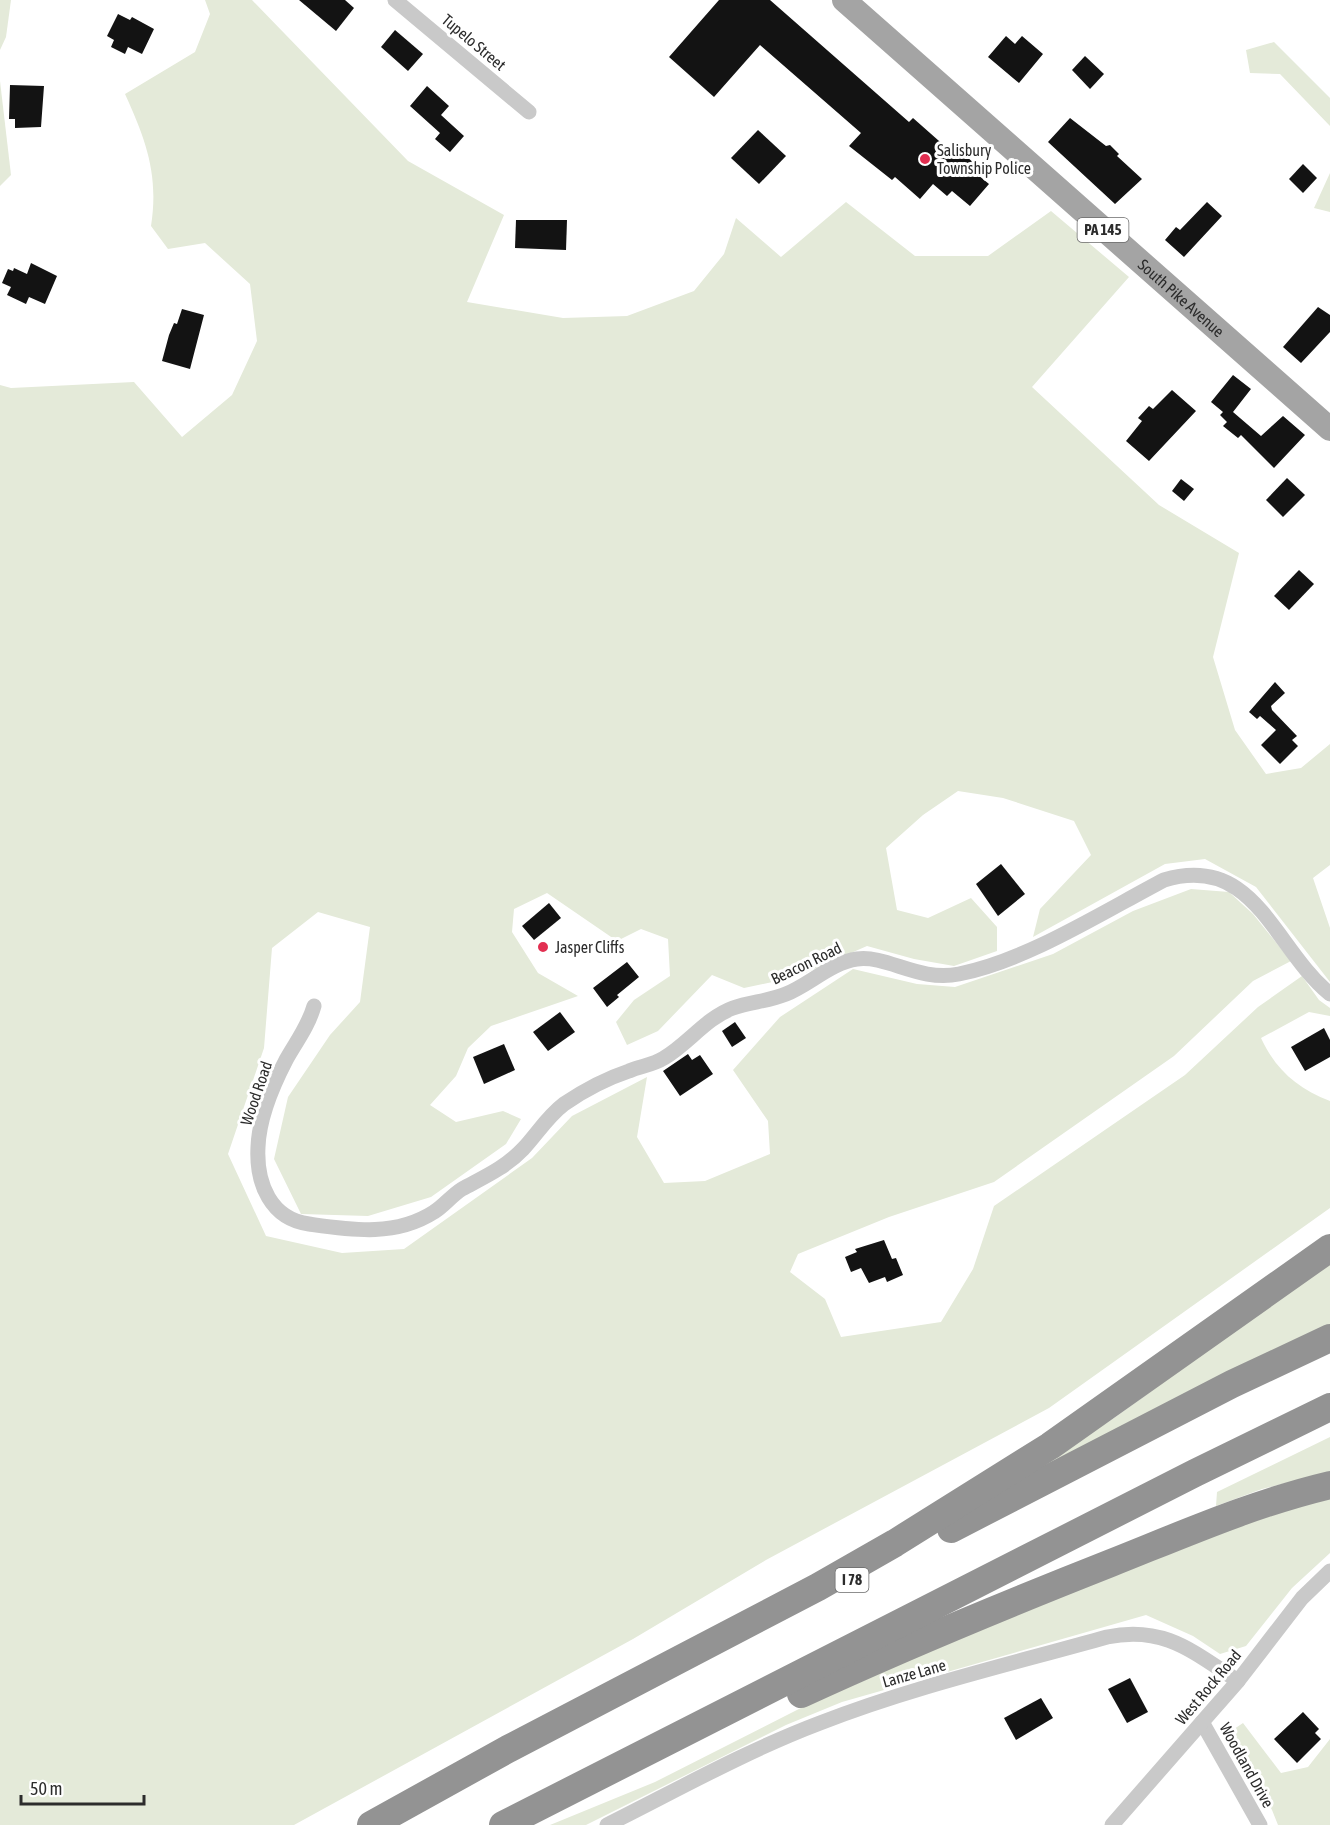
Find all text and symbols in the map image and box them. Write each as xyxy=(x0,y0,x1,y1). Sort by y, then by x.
street label: Tupelo Street xyxy=(438,10,510,75)
place label: Salisbury Township Police xyxy=(937,141,1031,178)
marker: Salisbury Township Police xyxy=(918,152,932,166)
road number: PA 145 xyxy=(1078,218,1128,242)
street label: South Pike Avenue xyxy=(1135,255,1228,340)
place label: Jasper Cliffs xyxy=(555,938,625,957)
street label: Beacon Road xyxy=(768,938,844,988)
marker: Jasper Cliffs xyxy=(536,940,550,954)
street label: Wood Road xyxy=(237,1059,275,1127)
road number: I 78 xyxy=(836,1568,868,1592)
street label: West Rock Road xyxy=(1172,1646,1244,1728)
street label: Lanze Lane xyxy=(880,1655,948,1691)
street label: Woodland Drive xyxy=(1216,1720,1278,1810)
scale bar xyxy=(21,1768,144,1806)
text: 50 m xyxy=(30,1778,62,1799)

